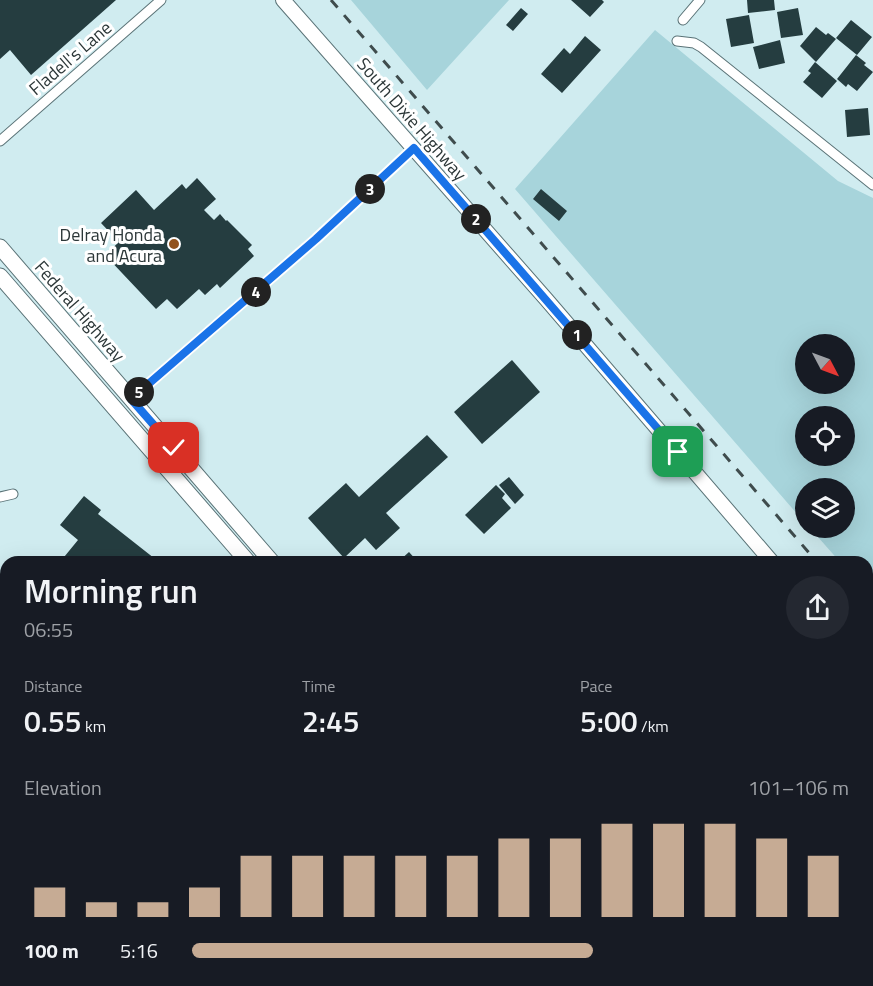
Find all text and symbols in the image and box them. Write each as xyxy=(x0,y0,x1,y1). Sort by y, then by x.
street label: Fladell's Lane xyxy=(23,14,117,102)
street label: South Dixie Highway xyxy=(351,51,473,187)
pin: 3 xyxy=(355,174,385,204)
text: 3 xyxy=(366,177,374,201)
pin: 2 xyxy=(461,204,491,234)
text: 2 xyxy=(472,207,480,231)
place label: Delray Honda and Acura xyxy=(60,221,162,269)
marker: Delray Honda and Acura xyxy=(167,237,181,251)
street label: Federal Highway xyxy=(28,254,132,368)
pin: 4 xyxy=(241,277,271,307)
text: 4 xyxy=(252,280,260,304)
pin: 1 xyxy=(562,320,592,350)
text: 1 xyxy=(573,323,581,347)
north arrow xyxy=(795,334,855,394)
map controls xyxy=(795,334,855,538)
pin: 5 xyxy=(124,377,154,407)
text: 5 xyxy=(135,380,143,404)
button: locate xyxy=(795,406,855,466)
pin xyxy=(148,422,199,473)
pin xyxy=(652,426,703,477)
icon: check xyxy=(157,431,190,464)
icon: arrive xyxy=(661,435,694,468)
button: layers xyxy=(795,478,855,538)
text: Morning run xyxy=(24,566,198,616)
button: share xyxy=(786,576,849,639)
text: 06:55 xyxy=(24,614,73,645)
text: Distance xyxy=(24,674,82,698)
text: Time xyxy=(302,674,335,698)
text: Pace xyxy=(580,674,612,698)
text: 0.55 xyxy=(24,698,82,744)
text: 2:45 xyxy=(302,698,360,744)
text: 5:00 xyxy=(580,698,638,744)
text: km xyxy=(82,714,106,738)
text: /km xyxy=(638,714,669,738)
text: Elevation xyxy=(24,772,102,803)
text: 101–106 m xyxy=(748,772,849,803)
text: 100 m xyxy=(24,935,79,966)
text: 5:16 xyxy=(120,935,158,966)

